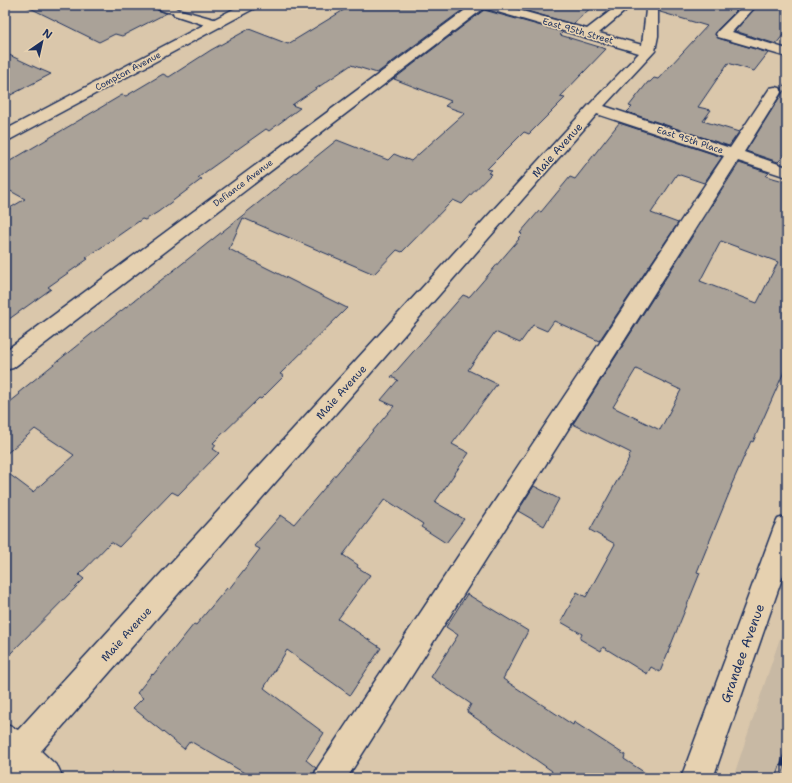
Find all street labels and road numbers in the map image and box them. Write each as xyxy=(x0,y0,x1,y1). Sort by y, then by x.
street label: East 95th Street xyxy=(541,15,615,47)
street label: Compton Avenue xyxy=(93,49,163,93)
street label: Maie Avenue xyxy=(529,120,586,181)
street label: East 95th Place xyxy=(655,124,725,156)
street label: Defiance Avenue xyxy=(211,157,275,209)
street label: Maie Avenue xyxy=(313,362,370,423)
street label: Grandee Avenue xyxy=(717,601,768,705)
street label: Maie Avenue xyxy=(98,604,155,665)

